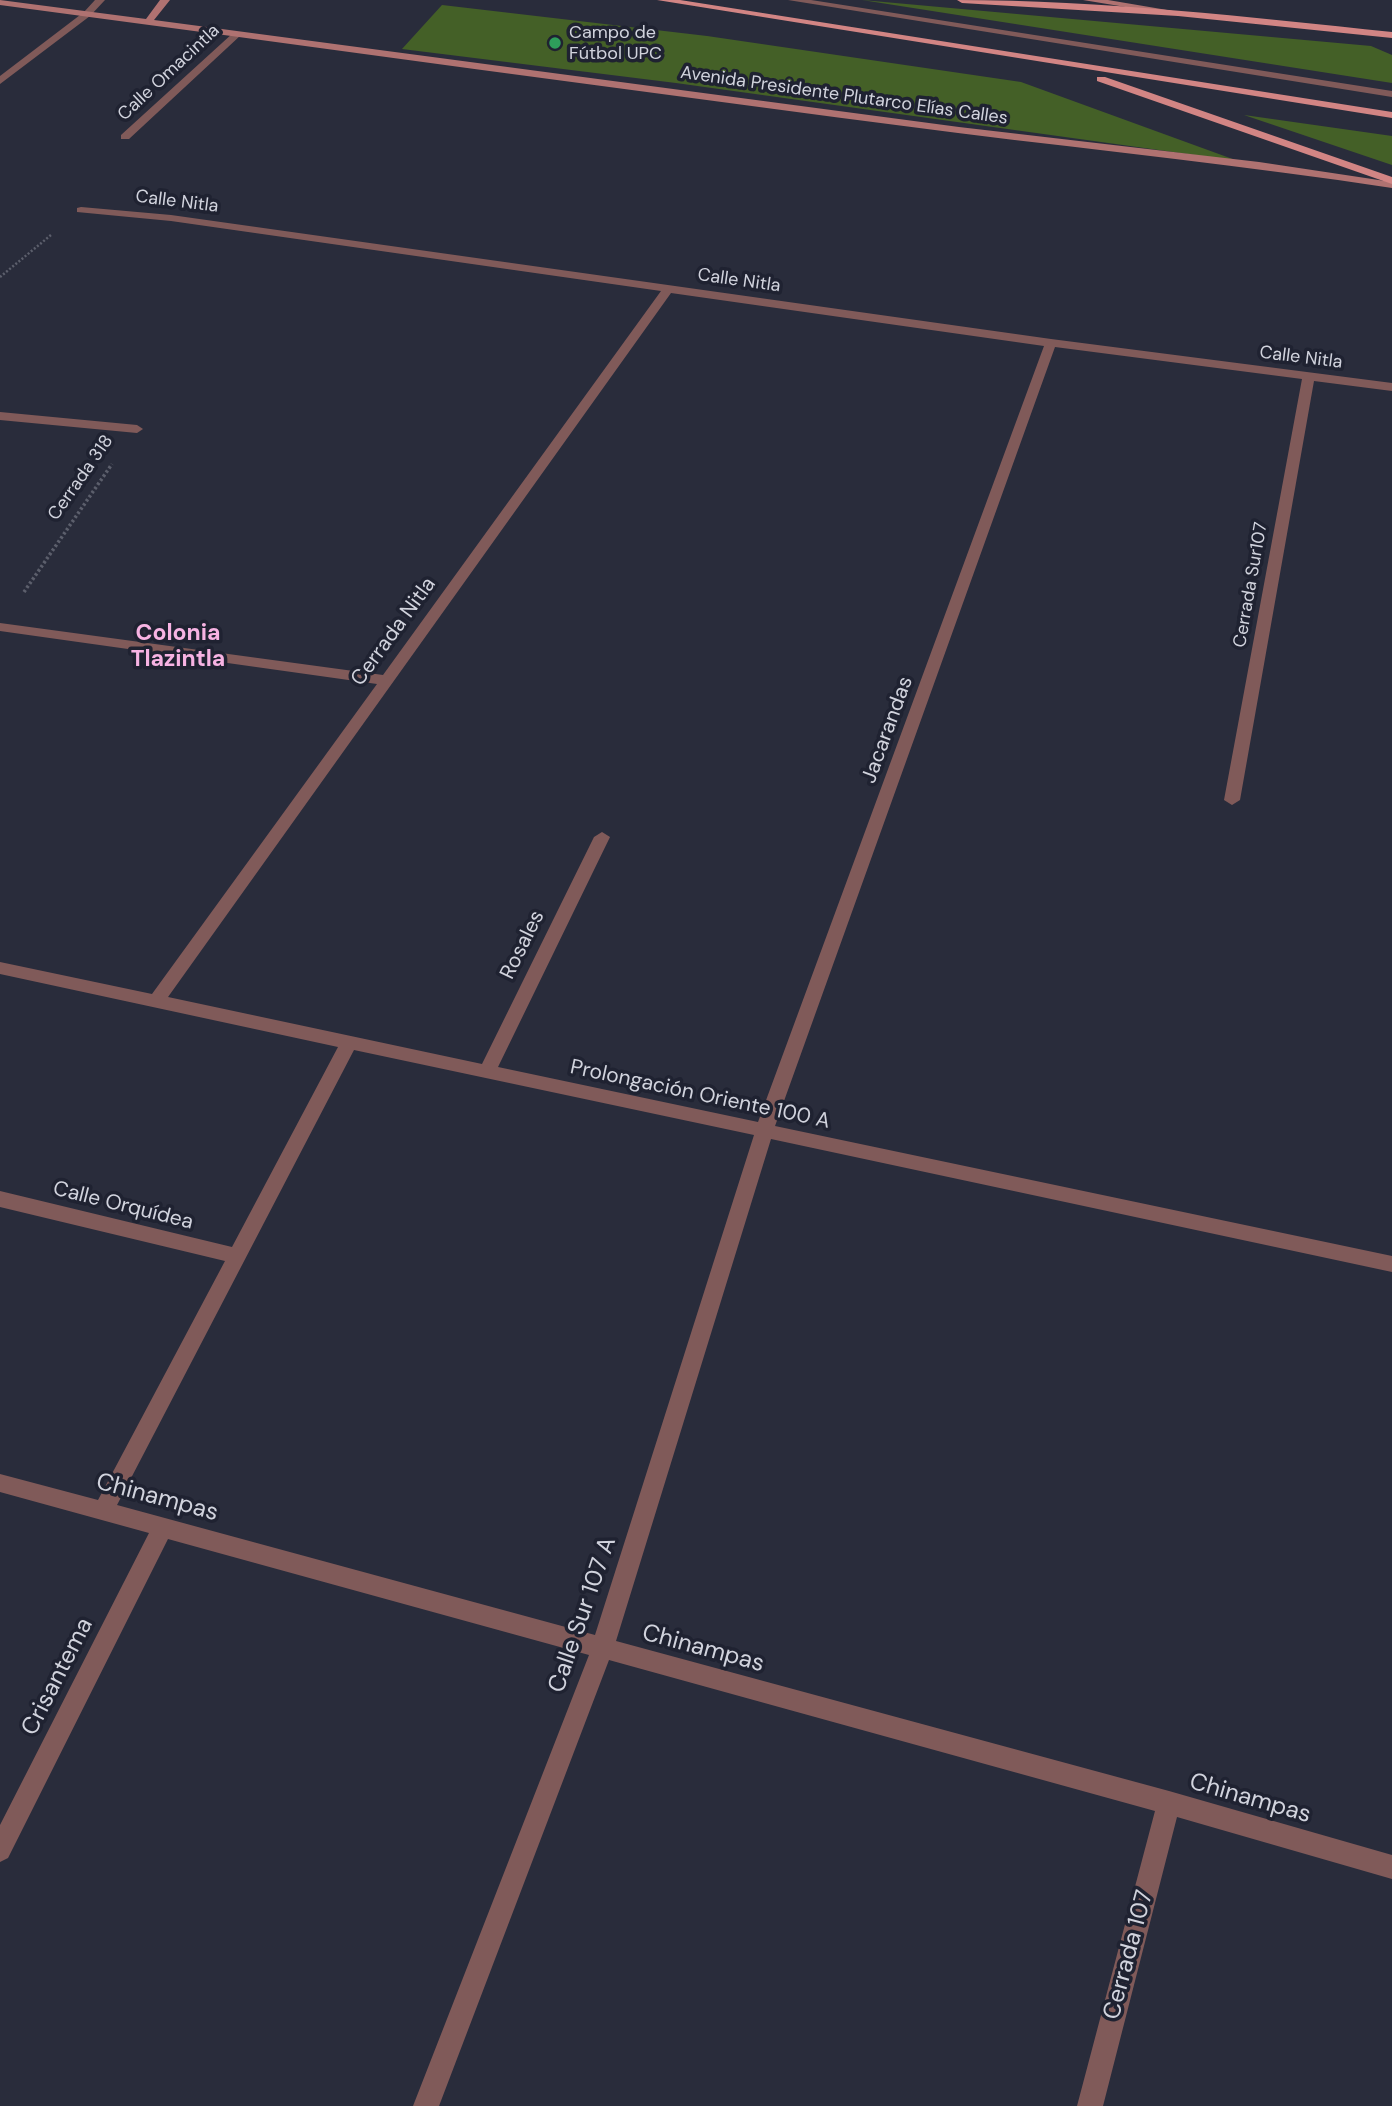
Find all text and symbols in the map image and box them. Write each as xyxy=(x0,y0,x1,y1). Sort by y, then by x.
street label: Calle Omacintla xyxy=(114,20,224,126)
place label: Campo de Fútbol UPC xyxy=(569,22,662,64)
marker: Campo de Fútbol UPC xyxy=(547,35,563,51)
street label: Avenida Presidente Plutarco Elías Calles xyxy=(679,62,1009,130)
street label: Calle Nitla xyxy=(134,186,220,218)
street label: Calle Nitla xyxy=(696,265,782,297)
street label: Calle Nitla xyxy=(1258,342,1344,374)
street label: Cerrada 318 xyxy=(44,431,118,525)
street label: Cerrada Sur107 xyxy=(1229,521,1273,649)
street label: Cerrada Nitla xyxy=(346,573,442,691)
district label: Colonia Tlazintla xyxy=(131,620,225,674)
street label: Jacarandas xyxy=(857,673,919,787)
street label: Rosales xyxy=(496,906,550,984)
street label: Prolongación Oriente 100 A xyxy=(568,1055,832,1135)
street label: Calle Orquídea xyxy=(50,1176,196,1236)
street label: Chinampas xyxy=(93,1468,221,1528)
street label: Calle Sur 107 A xyxy=(543,1533,623,1697)
street label: Crisantema xyxy=(16,1613,100,1741)
street label: Chinampas xyxy=(639,1619,767,1679)
street label: Chinampas xyxy=(1186,1768,1314,1830)
street label: Cerrada 107 xyxy=(1098,1887,1160,2023)

